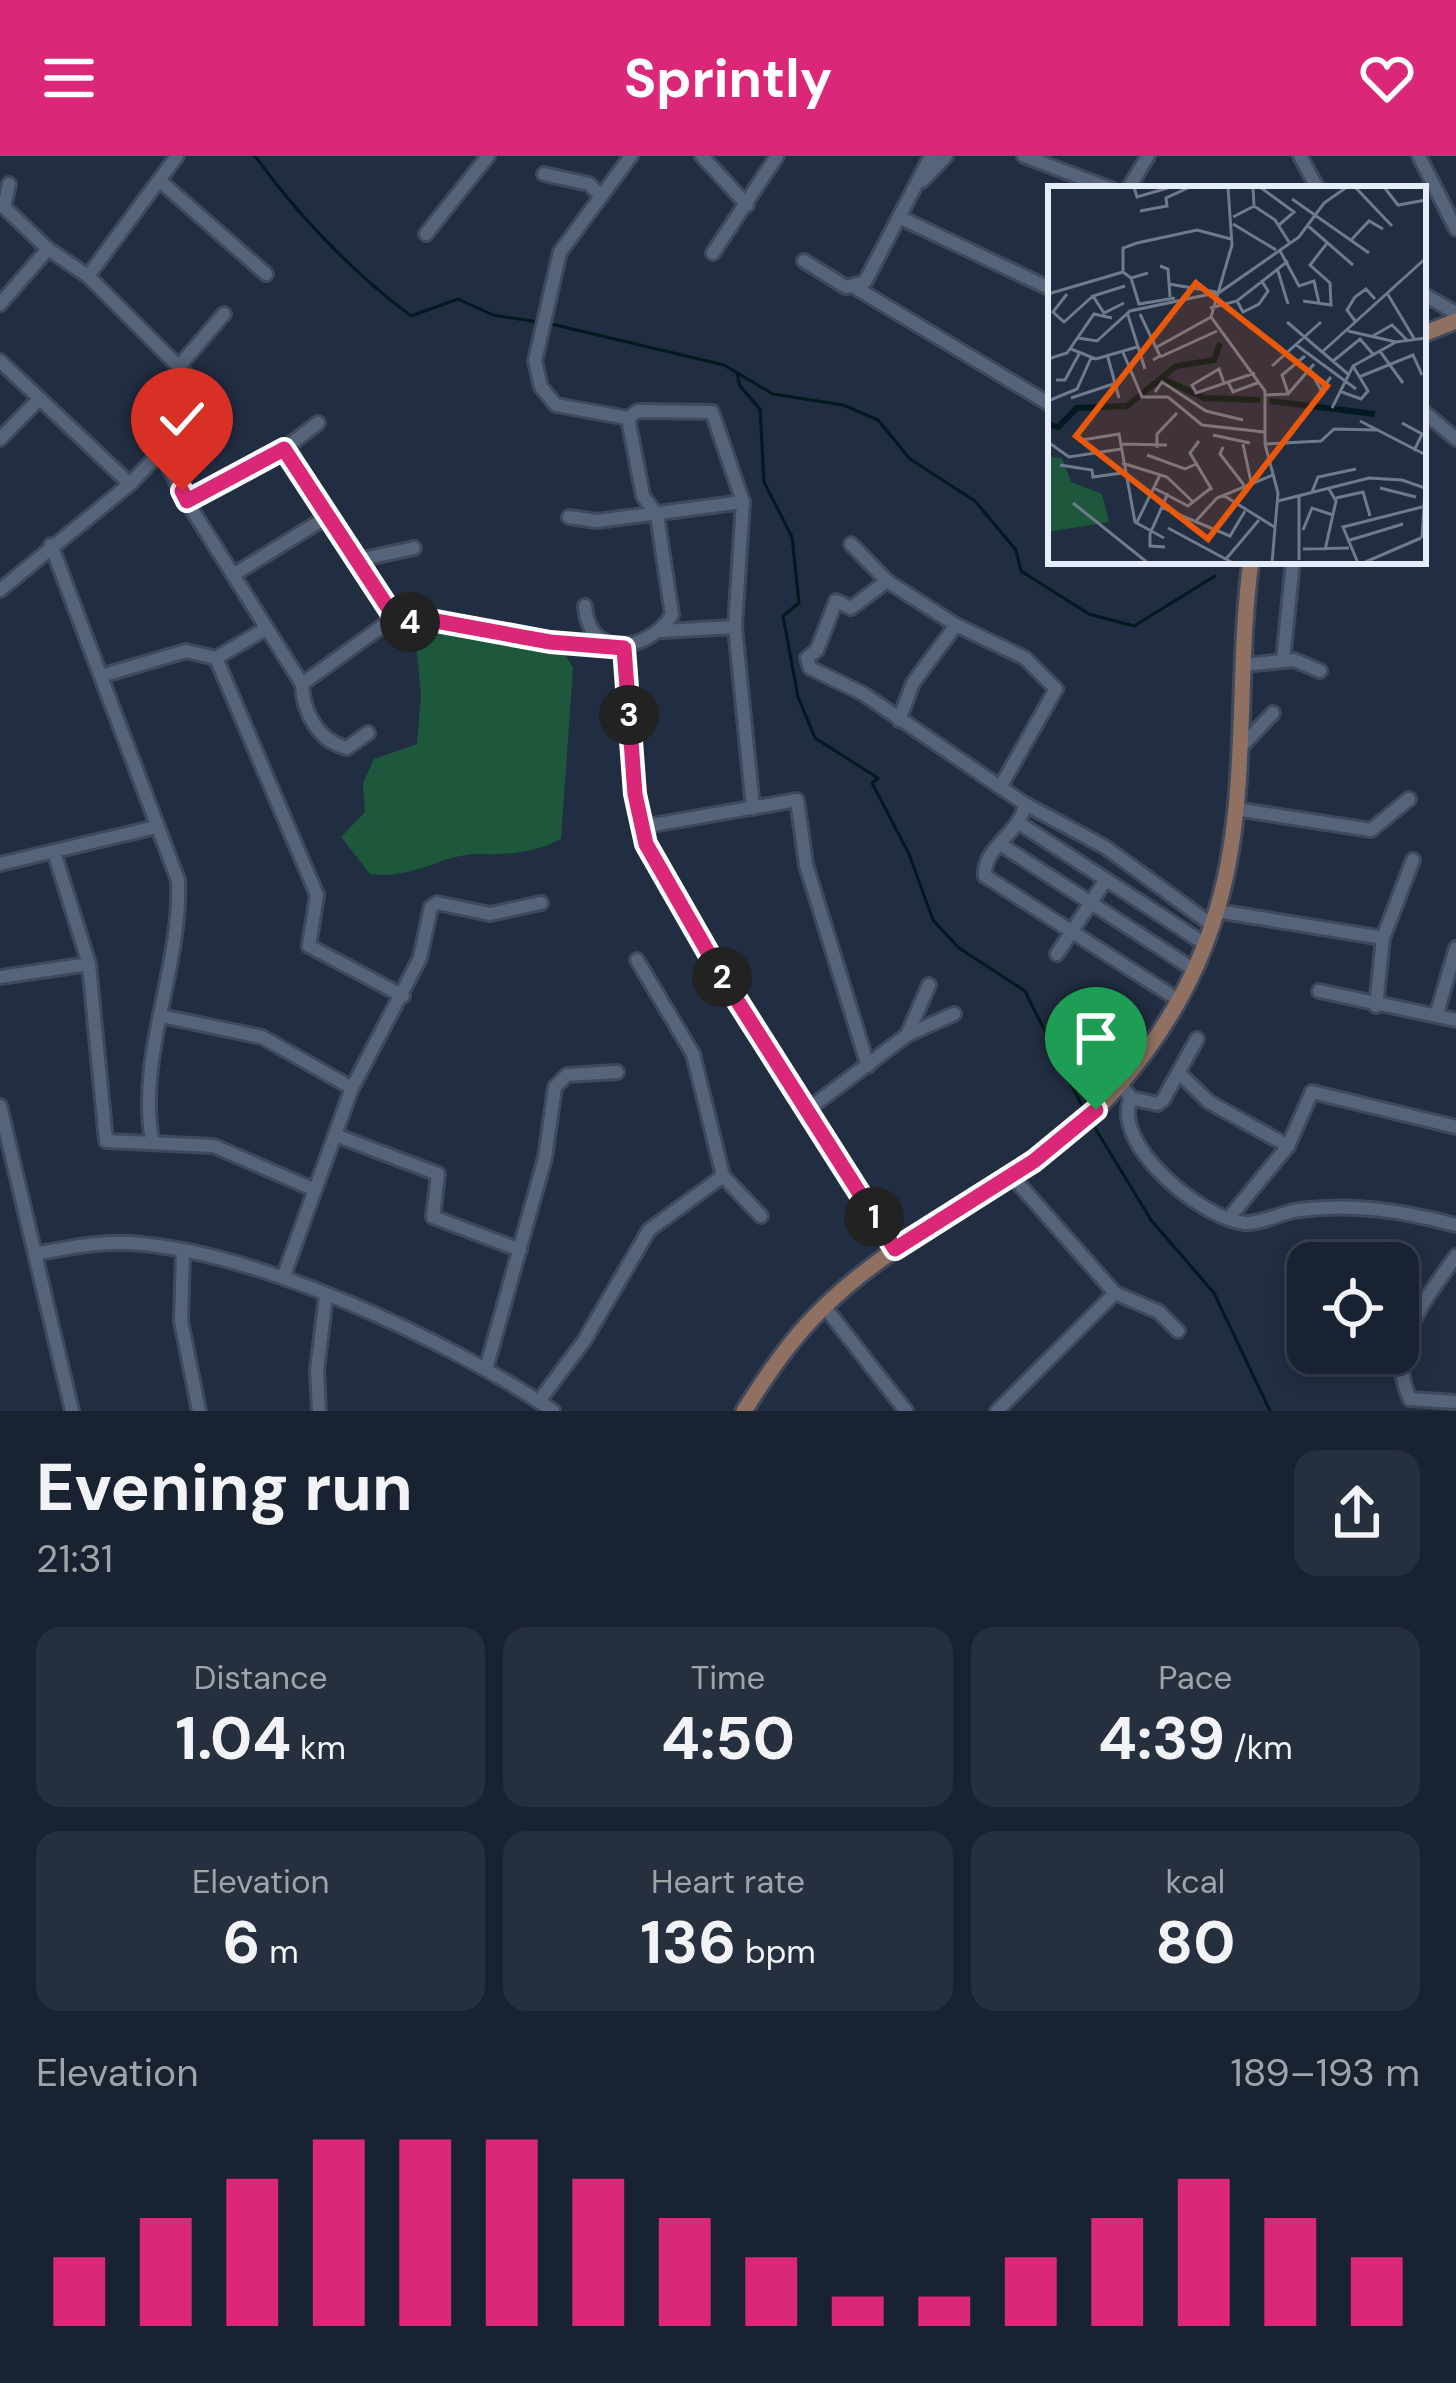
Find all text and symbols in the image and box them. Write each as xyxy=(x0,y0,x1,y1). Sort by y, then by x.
text: Sprintly xyxy=(624,43,832,114)
icon: menu xyxy=(36,45,102,111)
icon: heart xyxy=(1354,45,1420,111)
inset map xyxy=(1048,186,1426,564)
pin xyxy=(131,368,233,491)
icon: check xyxy=(149,386,215,452)
pin: 4 xyxy=(380,592,440,652)
text: 4 xyxy=(399,600,421,643)
pin: 3 xyxy=(599,685,659,745)
text: 3 xyxy=(619,693,639,736)
pin: 2 xyxy=(692,947,752,1007)
text: 2 xyxy=(712,955,732,998)
pin xyxy=(1045,987,1147,1110)
icon: arrive xyxy=(1063,1005,1129,1071)
pin: 1 xyxy=(844,1187,904,1247)
text: 1 xyxy=(868,1195,880,1238)
map controls xyxy=(1287,1242,1419,1374)
button: locate xyxy=(1287,1242,1419,1374)
text: Evening run xyxy=(36,1445,413,1530)
button: share xyxy=(1294,1450,1420,1576)
text: 21:31 xyxy=(36,1533,113,1584)
text: Distance xyxy=(194,1656,328,1699)
text: Time xyxy=(691,1656,765,1699)
text: Pace xyxy=(1158,1656,1232,1699)
text: 1.04 xyxy=(175,1699,291,1778)
text: 4:50 xyxy=(661,1699,795,1778)
text: 4:39 xyxy=(1098,1699,1225,1778)
text: km xyxy=(291,1726,346,1769)
text: /km xyxy=(1225,1726,1293,1769)
text: Elevation xyxy=(192,1860,329,1903)
text: Heart rate xyxy=(651,1860,805,1903)
text: kcal xyxy=(1166,1860,1225,1903)
text: 6 xyxy=(223,1903,261,1982)
text: 136 xyxy=(640,1903,736,1982)
text: 80 xyxy=(1155,1903,1235,1982)
text: m xyxy=(261,1930,299,1973)
text: bpm xyxy=(736,1930,816,1973)
text: Elevation xyxy=(36,2047,199,2098)
text: 189–193 m xyxy=(1230,2047,1420,2098)

